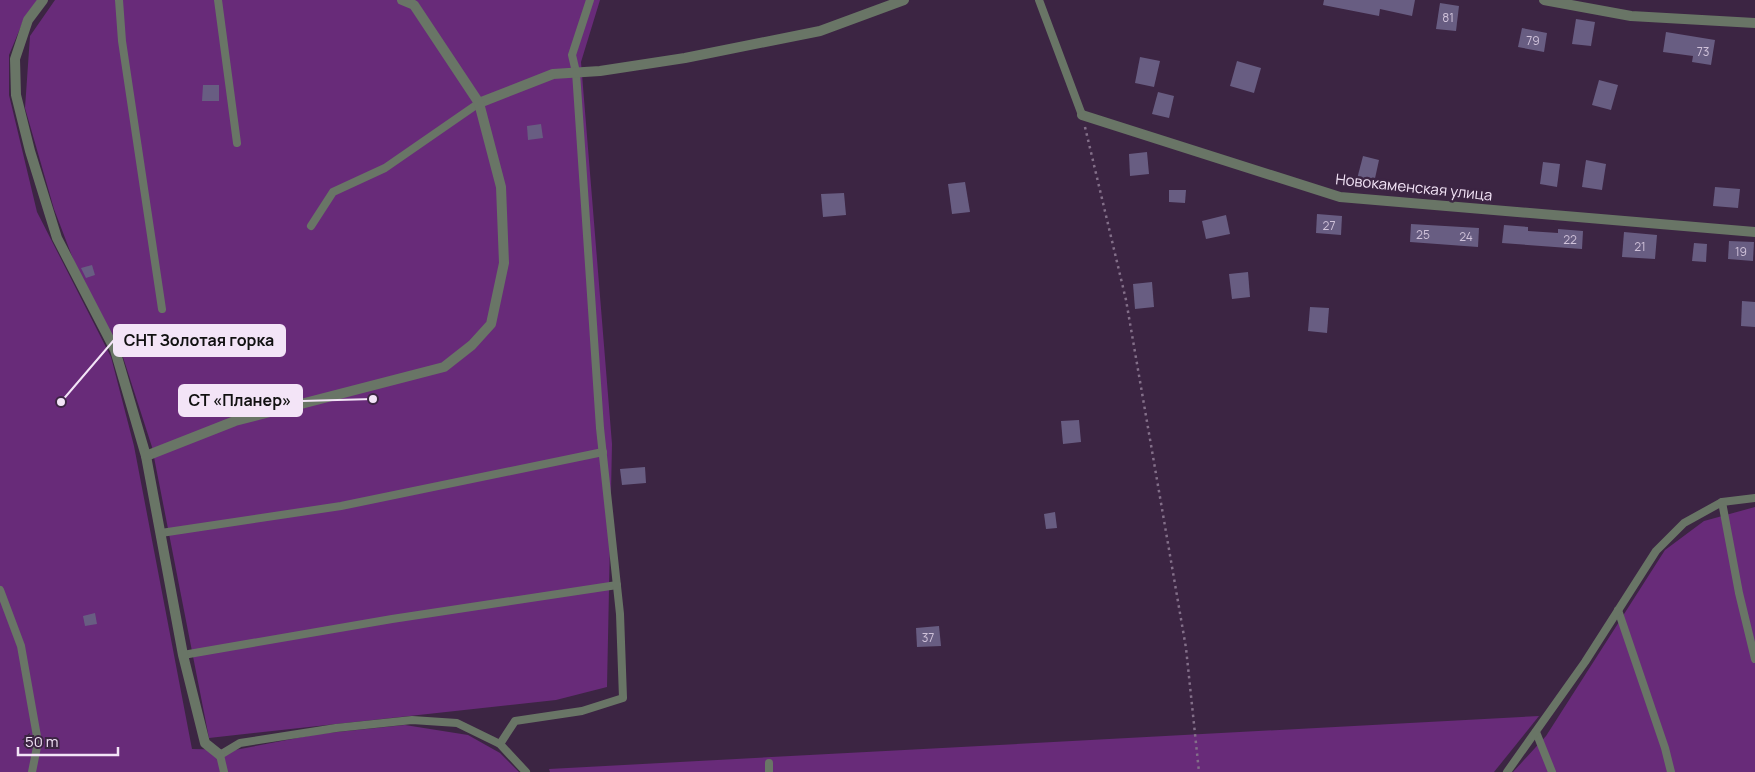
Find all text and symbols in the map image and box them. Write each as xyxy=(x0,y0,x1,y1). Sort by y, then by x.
house number: 81 xyxy=(1442,9,1454,26)
house number: 79 xyxy=(1526,32,1540,49)
house number: 73 xyxy=(1697,43,1709,60)
street label: Новокаменская улица xyxy=(1335,168,1493,206)
house number: 27 xyxy=(1323,217,1335,234)
house number: 25 xyxy=(1416,226,1430,243)
house number: 24 xyxy=(1459,228,1473,245)
house number: 22 xyxy=(1563,231,1577,248)
house number: 21 xyxy=(1634,238,1646,255)
house number: 19 xyxy=(1735,243,1747,260)
callout: СНТ Золотая горка xyxy=(114,325,285,356)
text: СНТ Золотая горка xyxy=(124,329,274,351)
callout: СТ «Планер» xyxy=(179,385,302,416)
text: СТ «Планер» xyxy=(189,389,291,411)
house number: 37 xyxy=(922,629,934,646)
scale bar xyxy=(18,724,118,756)
text: 50 m xyxy=(25,731,59,752)

